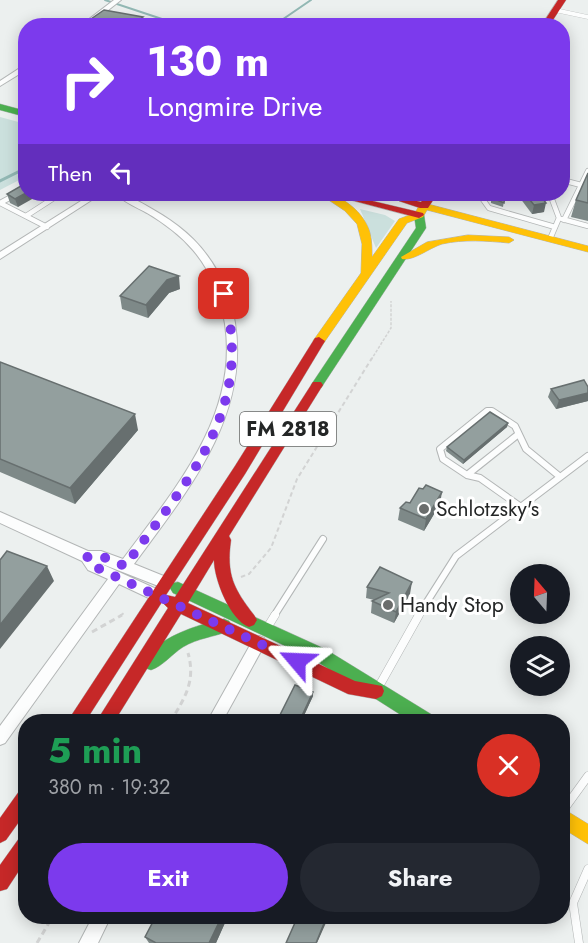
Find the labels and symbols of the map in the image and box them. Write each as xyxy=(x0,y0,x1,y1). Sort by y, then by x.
pin xyxy=(198,268,249,319)
road number: FM 2818 xyxy=(240,412,336,446)
place label: Schlotzsky's xyxy=(436,494,539,524)
marker: Schlotzsky's xyxy=(417,502,431,516)
north arrow xyxy=(510,564,570,624)
place label: Handy Stop xyxy=(400,590,504,620)
marker: Handy Stop xyxy=(381,598,395,612)
position arrow xyxy=(265,629,329,693)

